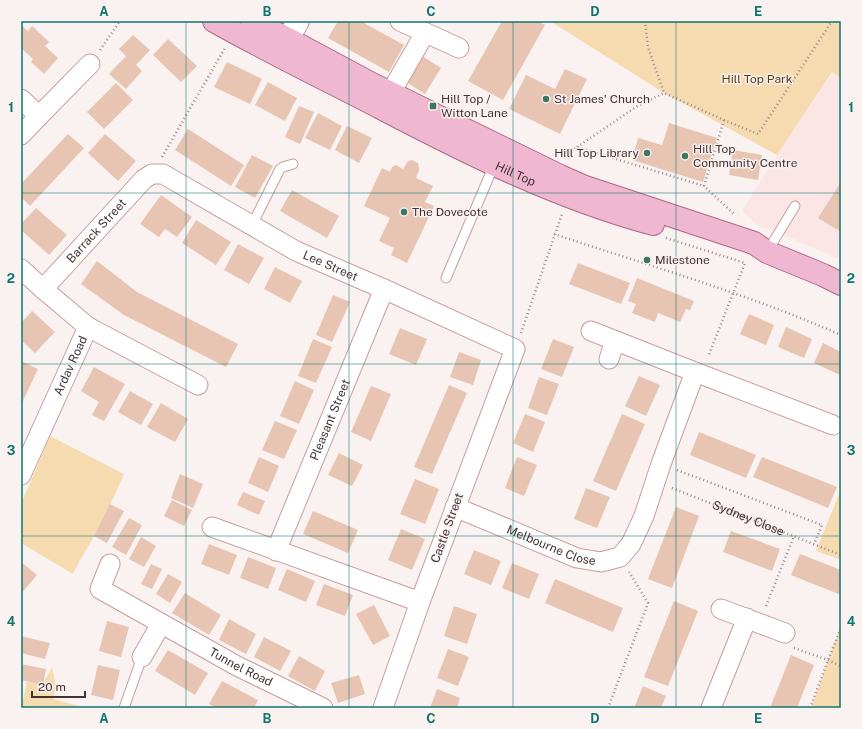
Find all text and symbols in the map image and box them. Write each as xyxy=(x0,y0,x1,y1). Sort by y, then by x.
text: A xyxy=(99,4,109,19)
text: B xyxy=(263,4,272,19)
text: C xyxy=(426,4,436,19)
text: D xyxy=(590,4,600,19)
text: E xyxy=(754,4,762,19)
park label: Hill Top Park xyxy=(722,72,793,86)
place label: Hill Top / Witton Lane xyxy=(441,92,508,120)
place label: St James' Church xyxy=(554,92,650,106)
marker: St James' Church xyxy=(541,94,551,104)
text: 1 xyxy=(8,100,14,115)
text: 1 xyxy=(848,100,854,115)
marker: Hill Top / Witton Lane xyxy=(428,101,438,111)
place label: Hill Top Community Centre xyxy=(693,142,798,170)
place label: Hill Top Library xyxy=(554,146,640,160)
marker: Hill Top Library xyxy=(642,148,652,158)
marker: Hill Top Community Centre xyxy=(680,151,690,161)
street label: Hill Top xyxy=(493,159,538,189)
street label: Barrack Street xyxy=(64,196,129,266)
place label: The Dovecote xyxy=(412,205,488,219)
marker: The Dovecote xyxy=(399,207,409,217)
street label: Lee Street xyxy=(301,248,360,284)
place label: Milestone xyxy=(655,253,710,267)
marker: Milestone xyxy=(642,255,652,265)
text: 2 xyxy=(7,271,15,286)
text: 2 xyxy=(847,271,855,286)
street label: Ardav Road xyxy=(51,334,90,398)
street label: Pleasant Street xyxy=(307,377,353,462)
text: 3 xyxy=(7,443,16,458)
text: 3 xyxy=(847,443,856,458)
street label: Castle Street xyxy=(428,491,466,565)
street label: Sydney Close xyxy=(710,498,786,539)
street label: Melbourne Close xyxy=(505,522,597,568)
text: 4 xyxy=(7,614,16,629)
text: 4 xyxy=(847,614,856,629)
street label: Tunnel Road xyxy=(207,645,275,689)
scale bar xyxy=(32,673,85,699)
text: 20 m xyxy=(38,680,66,694)
text: A xyxy=(99,711,109,726)
text: B xyxy=(263,711,272,726)
text: C xyxy=(426,711,436,726)
text: D xyxy=(590,711,600,726)
text: E xyxy=(754,711,762,726)

